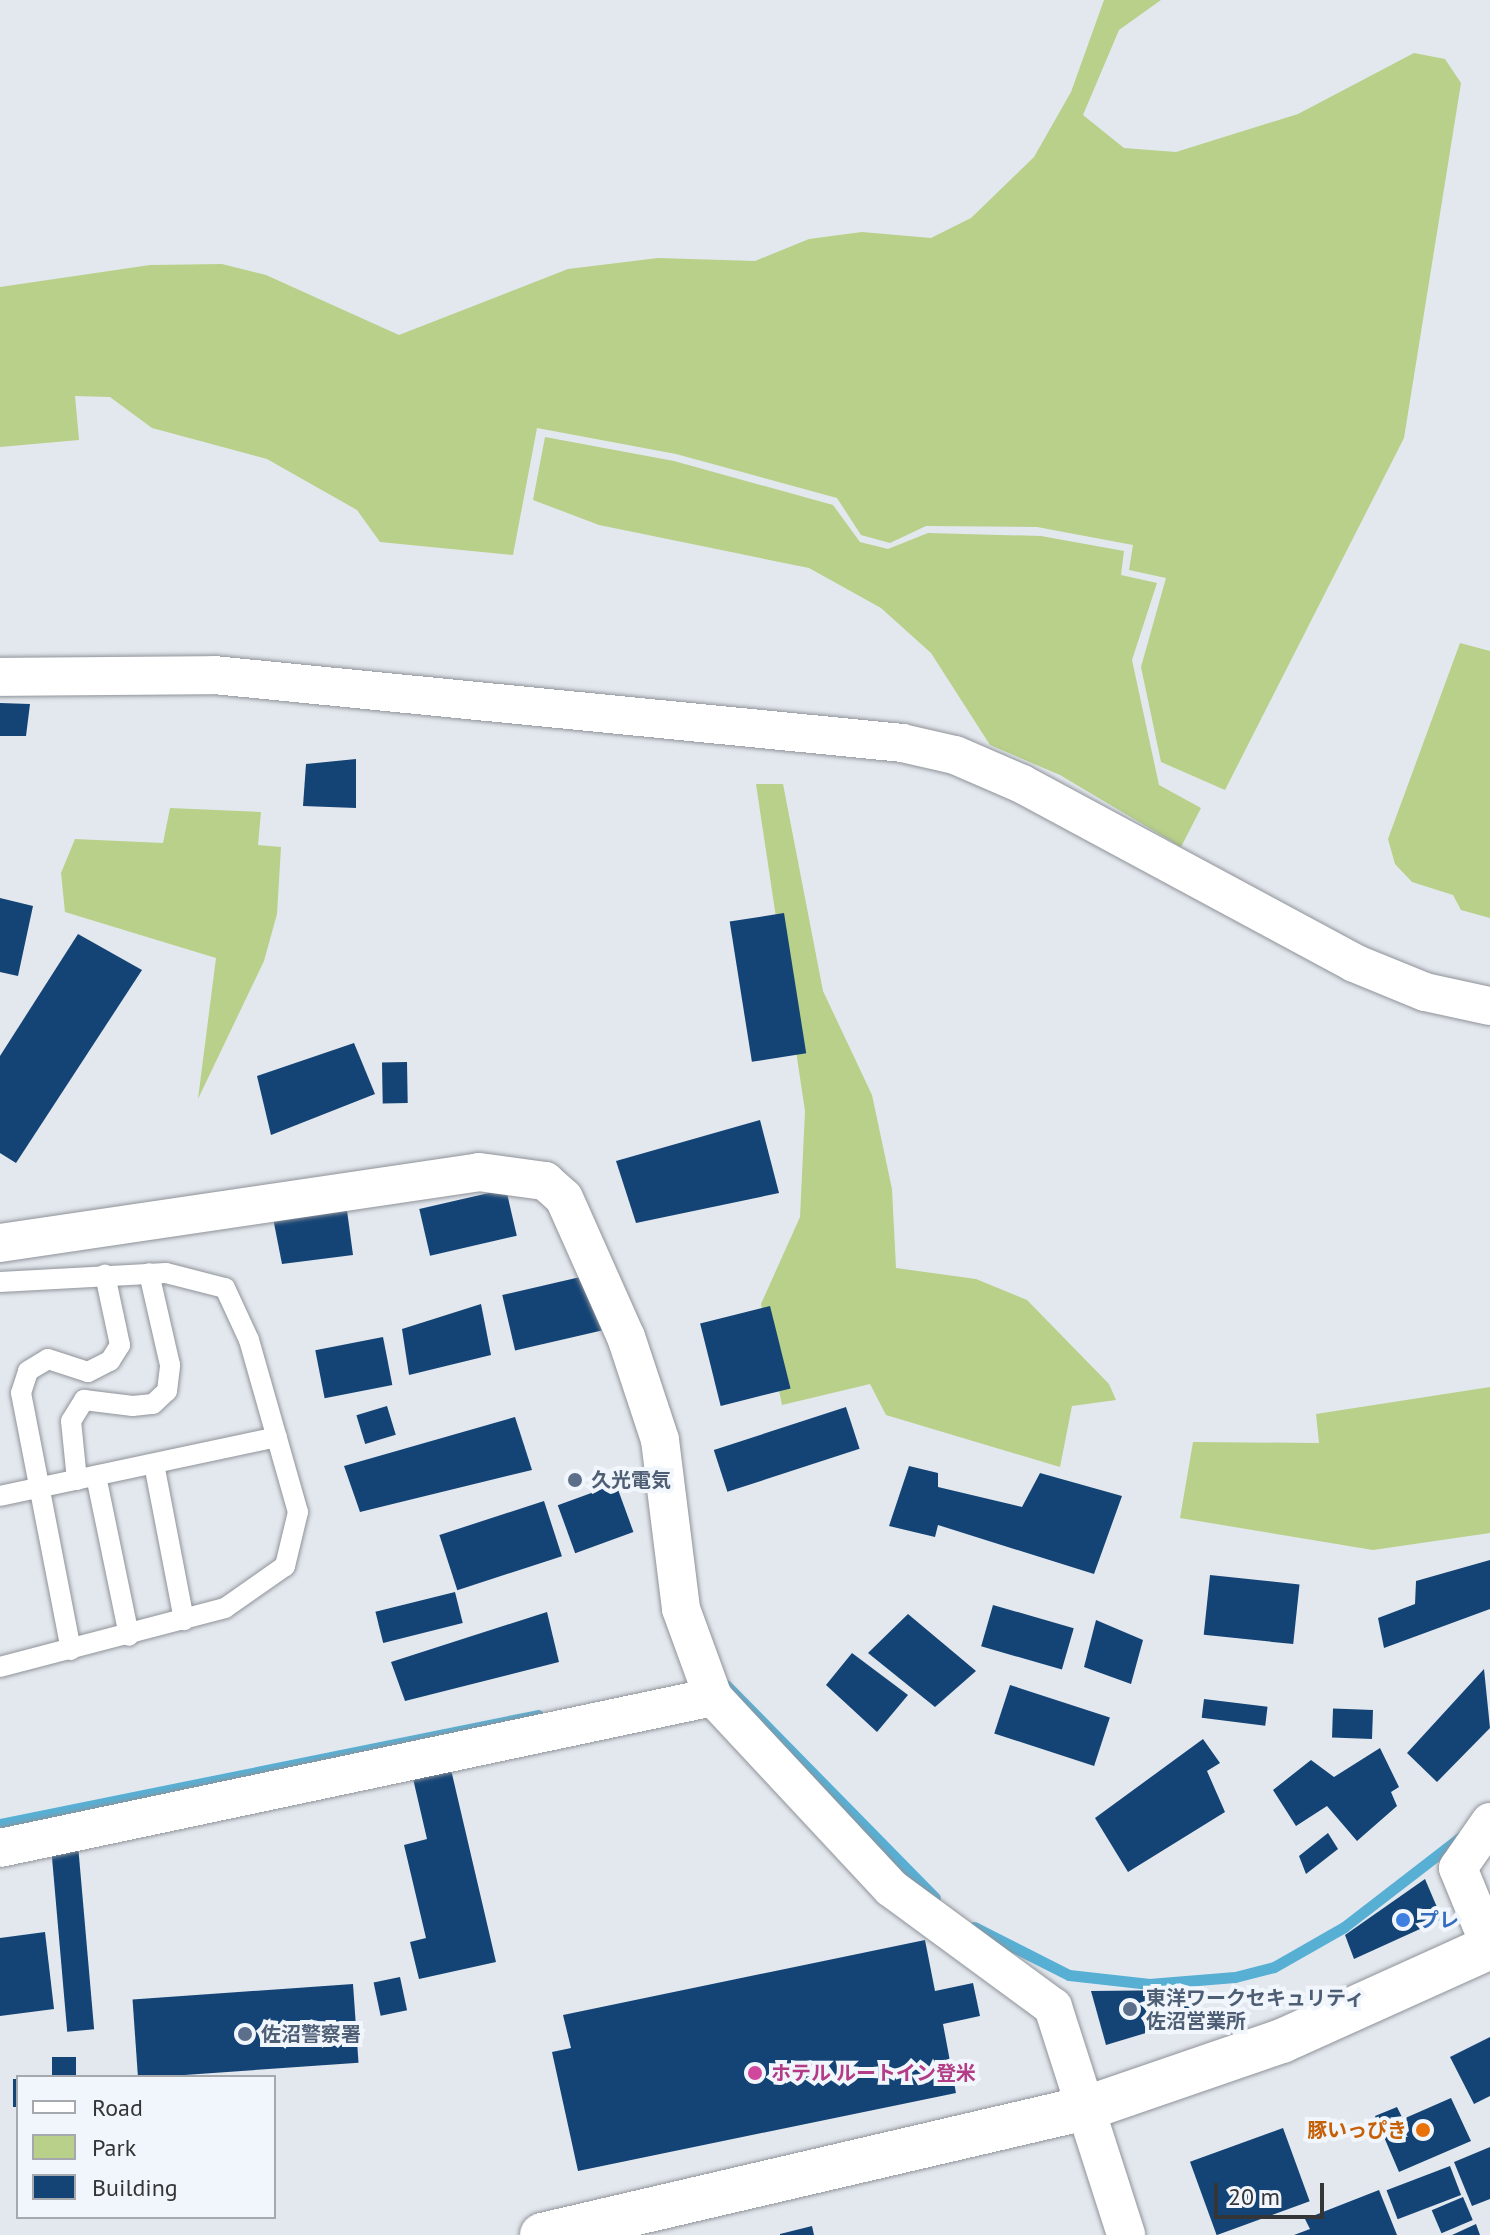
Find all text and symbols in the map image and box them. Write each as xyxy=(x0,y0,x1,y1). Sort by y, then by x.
place label: 久光電気 xyxy=(591,1468,671,1492)
marker: 久光電気 xyxy=(566,1471,584,1489)
place label: プレ xyxy=(1419,1908,1459,1932)
marker: プレ xyxy=(1394,1911,1412,1929)
place label: 東洋ワークセキュリティ 佐沼営業所 xyxy=(1146,1986,1366,2033)
marker: 東洋ワークセキュリティ 佐沼営業所 xyxy=(1121,2000,1139,2018)
place label: 佐沼警察署 xyxy=(261,2022,361,2046)
marker: 佐沼警察署 xyxy=(236,2025,254,2043)
place label: ホテル ルートイン登米 xyxy=(771,2061,976,2085)
marker: ホテル ルートイン登米 xyxy=(746,2064,764,2082)
legend xyxy=(16,2075,276,2219)
text: Road xyxy=(92,2092,143,2123)
place label: 豚いっぴき xyxy=(1307,2118,1407,2142)
marker: 豚いっぴき xyxy=(1414,2121,1432,2139)
text: Park xyxy=(92,2132,136,2163)
scale bar xyxy=(1218,2167,1328,2217)
text: Building xyxy=(92,2172,178,2203)
text: 20 m xyxy=(1228,2181,1280,2212)

